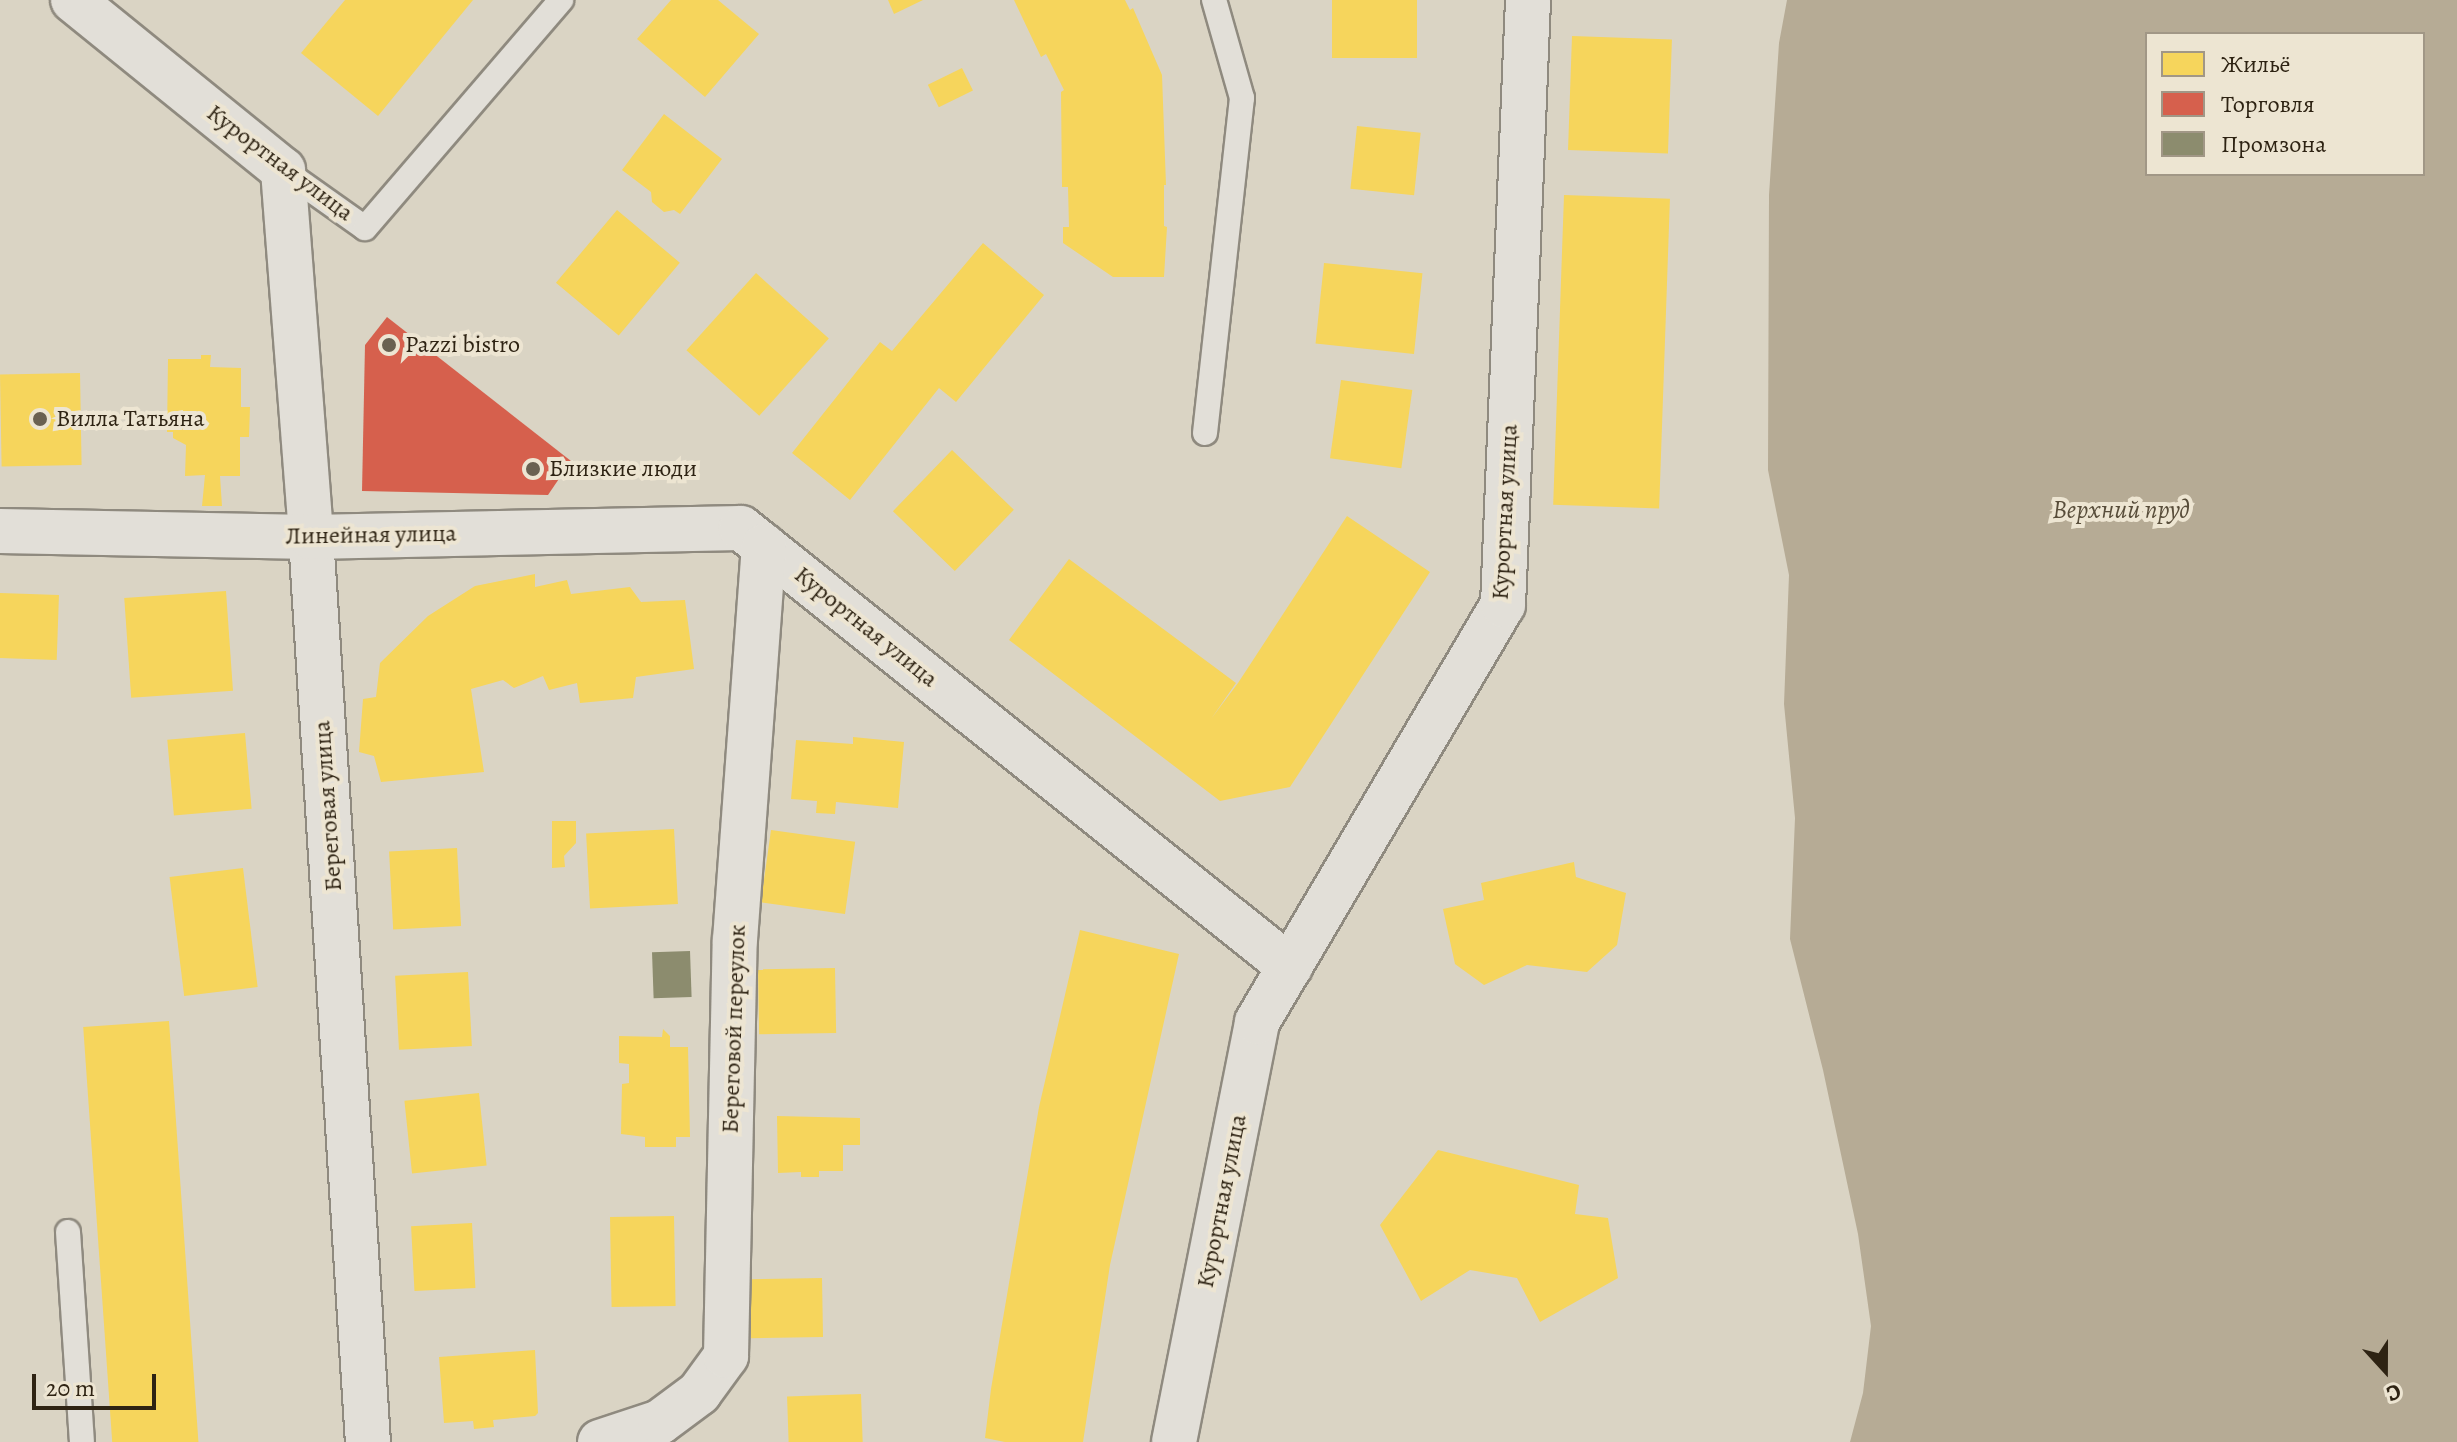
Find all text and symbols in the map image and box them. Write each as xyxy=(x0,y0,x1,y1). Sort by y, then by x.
legend xyxy=(2145,32,2425,176)
text: Жильё xyxy=(2221,48,2290,80)
text: Торговля xyxy=(2221,88,2315,120)
street label: Курортная улица xyxy=(201,98,359,228)
text: Промзона xyxy=(2221,128,2326,160)
place label: Pazzi bistro xyxy=(405,331,520,359)
marker: Pazzi bistro xyxy=(380,336,398,354)
place label: Вилла Татьяна xyxy=(56,405,205,433)
marker: Вилла Татьяна xyxy=(31,410,49,428)
street label: Курортная улица xyxy=(1486,423,1524,601)
place label: Близкие люди xyxy=(549,455,697,483)
marker: Близкие люди xyxy=(524,460,542,478)
water label: Верхний пруд xyxy=(2052,494,2190,526)
street label: Линейная улица xyxy=(285,519,457,551)
street label: Курортная улица xyxy=(788,560,944,694)
street label: Береговая улица xyxy=(308,720,348,892)
street label: Береговой переулок xyxy=(716,924,752,1134)
street label: Курортная улица xyxy=(1191,1112,1253,1290)
north arrow xyxy=(2345,1330,2425,1410)
scale bar xyxy=(36,1358,160,1408)
text: 20 m xyxy=(46,1372,95,1404)
text: С xyxy=(2382,1376,2405,1409)

